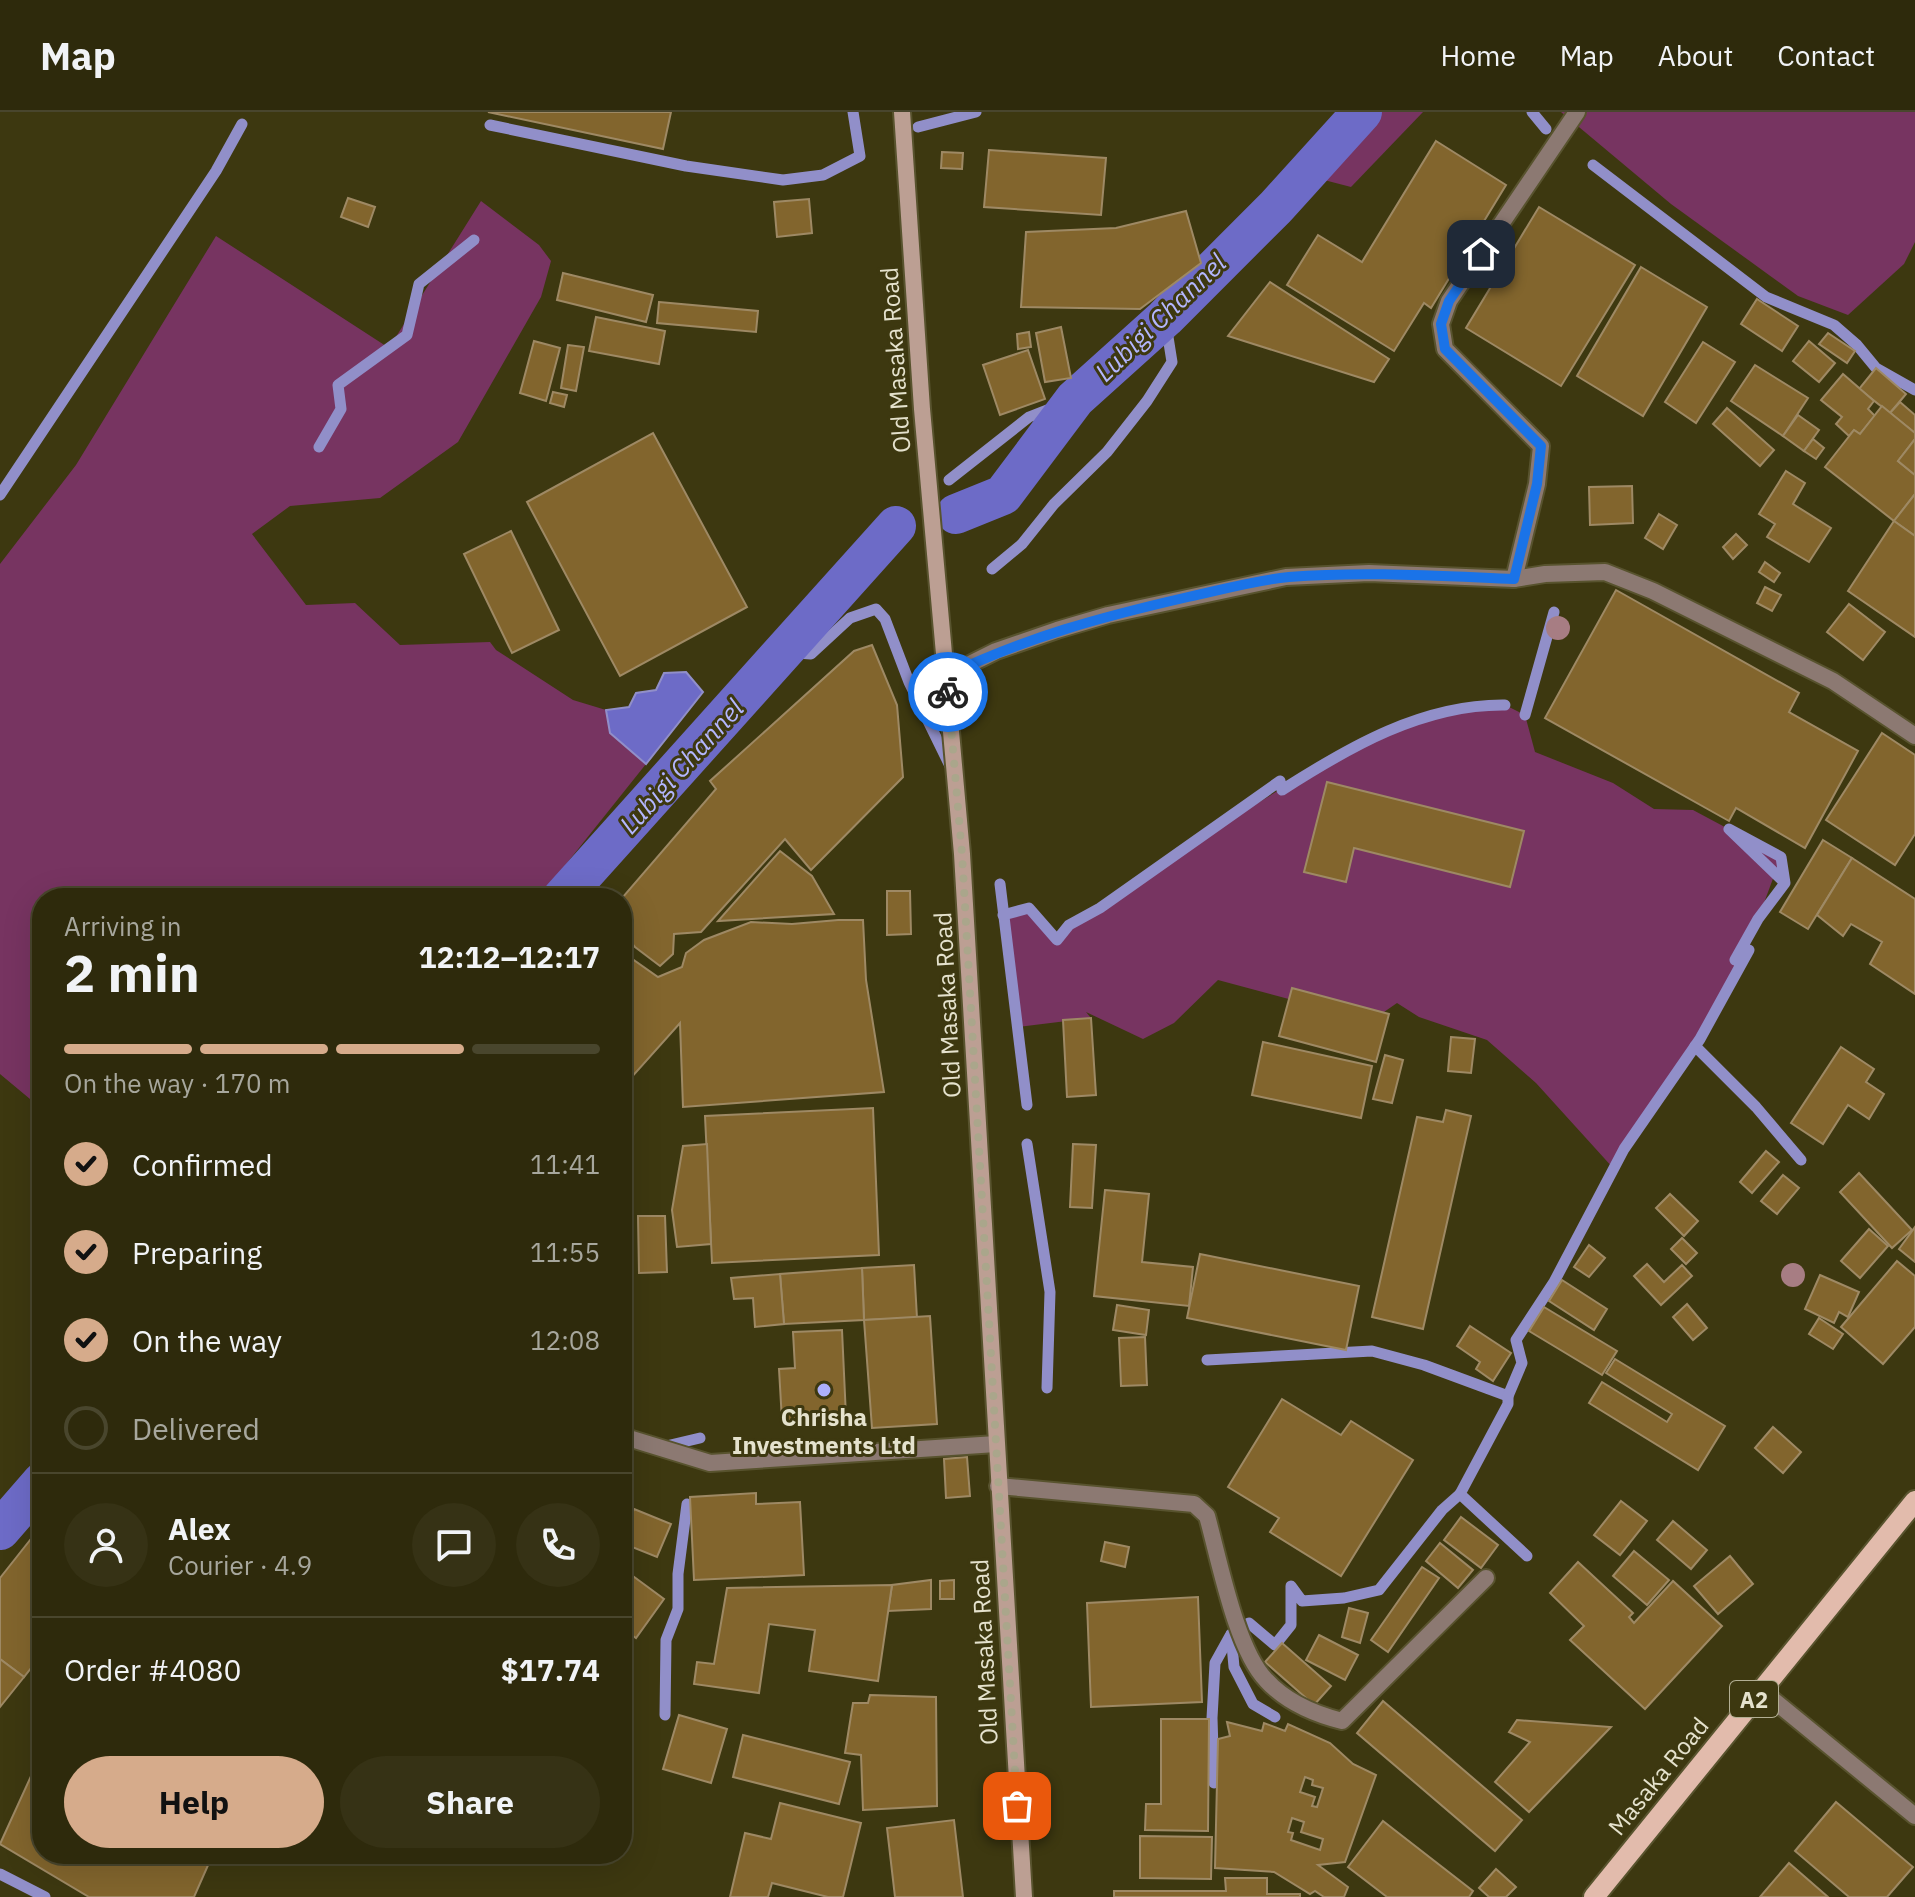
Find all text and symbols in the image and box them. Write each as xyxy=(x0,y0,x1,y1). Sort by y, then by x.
text: Map xyxy=(40,31,116,80)
text: Home xyxy=(1440,37,1516,74)
text: Map xyxy=(1560,37,1614,74)
text: About xyxy=(1658,37,1733,74)
text: Contact xyxy=(1777,37,1875,74)
pin xyxy=(1447,220,1515,288)
icon: home xyxy=(1459,232,1503,276)
water label: Lubigi Channel xyxy=(1087,246,1233,388)
street label: Old Masaka Road xyxy=(873,266,917,454)
courier xyxy=(908,652,988,732)
icon: bike xyxy=(926,670,970,714)
water label: Lubigi Channel xyxy=(612,691,751,841)
text: Arriving in xyxy=(64,909,181,943)
street label: Old Masaka Road xyxy=(926,911,968,1099)
text: 12:12–12:17 xyxy=(419,937,600,976)
text: 2 min xyxy=(64,939,200,1006)
text: On the way · 170 m xyxy=(64,1066,290,1100)
icon: check xyxy=(64,1142,108,1186)
text: Confirmed xyxy=(132,1145,273,1184)
text: 11:41 xyxy=(530,1147,600,1181)
icon: check xyxy=(64,1230,108,1274)
text: Preparing xyxy=(132,1233,262,1272)
text: 11:55 xyxy=(530,1235,600,1269)
icon: check xyxy=(64,1318,108,1362)
text: On the way xyxy=(132,1321,282,1360)
text: 12:08 xyxy=(530,1323,600,1357)
marker: Chrisha Investments Ltd xyxy=(815,1381,833,1399)
place label: Chrisha Investments Ltd xyxy=(732,1401,916,1461)
text: Delivered xyxy=(132,1409,260,1448)
button: person xyxy=(64,1503,148,1587)
button: chat xyxy=(412,1503,496,1587)
button: phone xyxy=(516,1503,600,1587)
text: Alex xyxy=(168,1509,231,1548)
text: Courier · 4.9 xyxy=(168,1548,312,1582)
street label: Old Masaka Road xyxy=(963,1558,1005,1746)
text: Order #4080 xyxy=(64,1650,241,1689)
text: $17.74 xyxy=(501,1650,600,1689)
road number: A2 xyxy=(1730,1681,1778,1717)
street label: Masaka Road xyxy=(1601,1710,1715,1842)
button: Help xyxy=(64,1756,324,1848)
button: Share xyxy=(340,1756,600,1848)
pin xyxy=(983,1772,1051,1840)
icon: bag xyxy=(995,1784,1039,1828)

